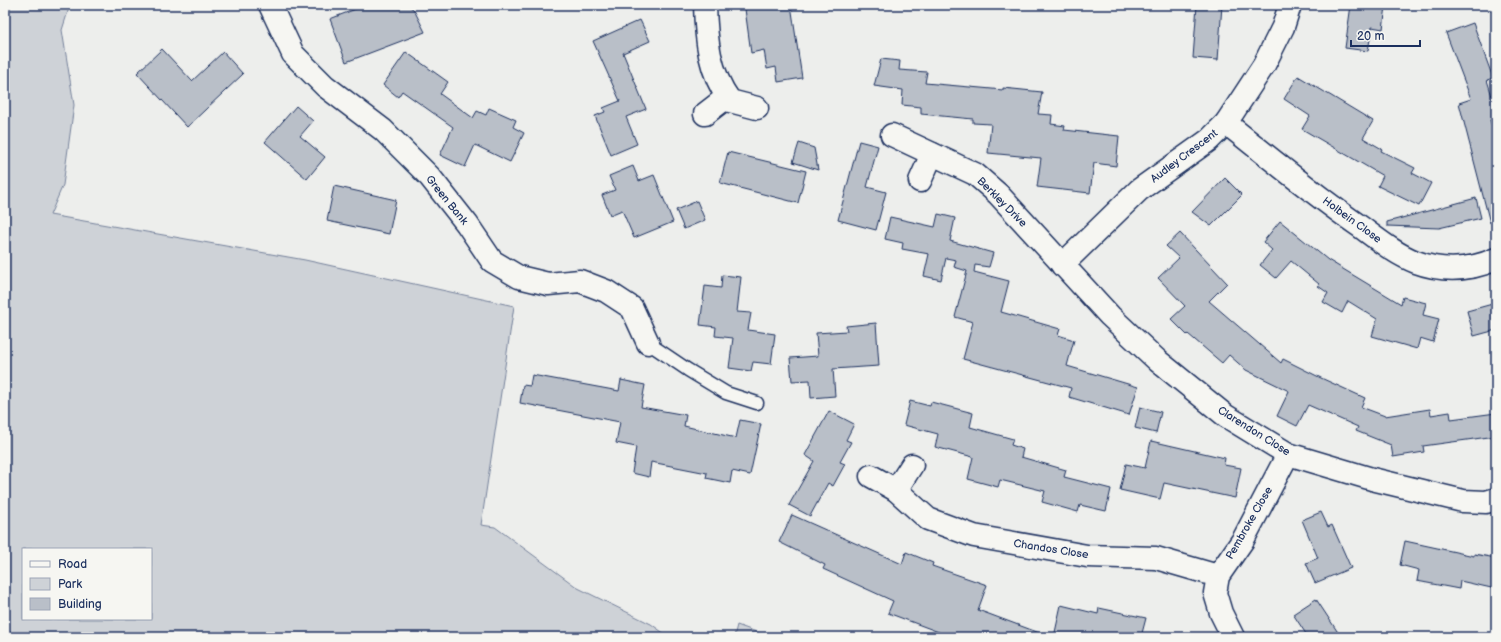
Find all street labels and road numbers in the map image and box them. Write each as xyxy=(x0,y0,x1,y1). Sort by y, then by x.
street label: Audley Crescent xyxy=(1148,126,1221,185)
street label: Green Bank xyxy=(423,173,471,228)
street label: Berkley Drive xyxy=(974,174,1030,230)
street label: Holbein Close xyxy=(1320,194,1384,246)
street label: Clarendon Close xyxy=(1215,403,1293,459)
street label: Pembroke Close xyxy=(1223,484,1275,562)
street label: Chandos Close xyxy=(1013,537,1090,561)

